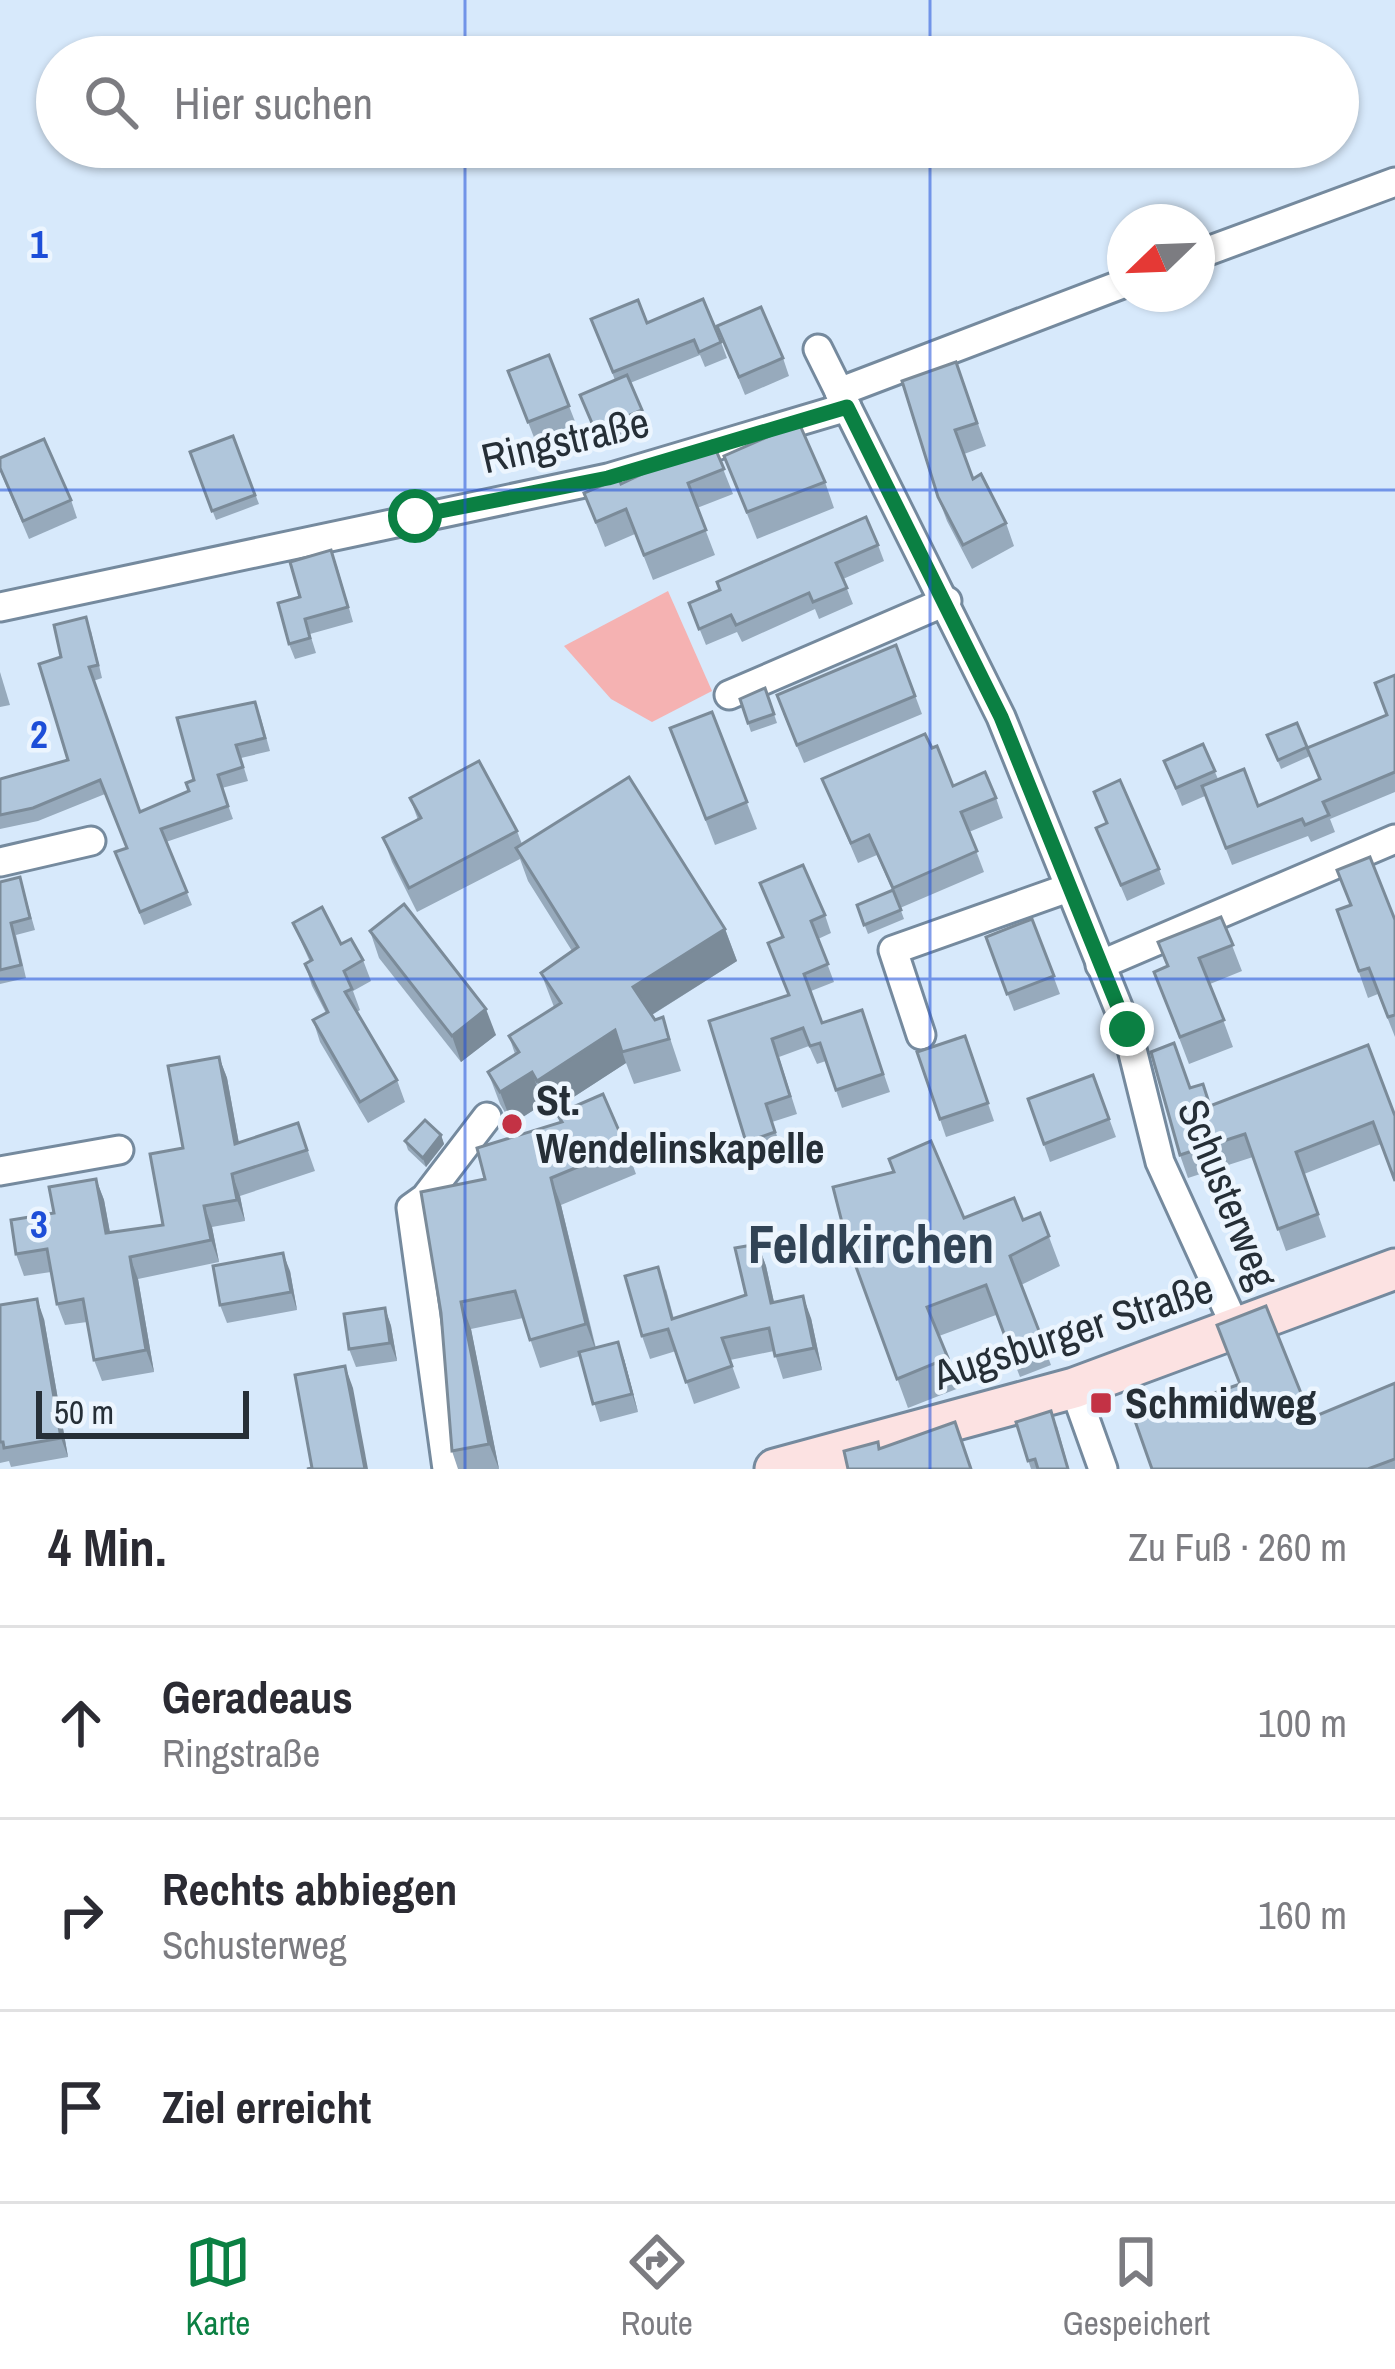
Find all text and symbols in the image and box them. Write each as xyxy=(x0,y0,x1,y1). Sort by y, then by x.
search box xyxy=(36,36,1359,168)
icon: search xyxy=(78,69,144,135)
text: Hier suchen xyxy=(174,72,373,133)
north arrow xyxy=(1107,204,1215,312)
text: 1 xyxy=(30,218,48,270)
street label: Ringstraße xyxy=(476,394,654,486)
route start xyxy=(388,489,442,543)
text: 2 xyxy=(30,708,48,760)
route end xyxy=(1100,1002,1154,1056)
place label: St. Wendelinskapelle xyxy=(536,1072,824,1176)
street label: Schusterweg xyxy=(1165,1091,1291,1297)
marker: St. Wendelinskapelle xyxy=(499,1111,525,1137)
text: 3 xyxy=(30,1198,48,1250)
district label: Feldkirchen xyxy=(748,1207,994,1280)
street label: Augsburger Straße xyxy=(925,1259,1220,1403)
place label: Schmidweg xyxy=(1125,1375,1316,1431)
scale bar xyxy=(36,1385,249,1438)
text: 50 m xyxy=(54,1390,114,1434)
marker: Schmidweg xyxy=(1088,1390,1114,1416)
text: 4 Min. xyxy=(48,1513,167,1582)
text: Zu Fuß · 260 m xyxy=(1128,1521,1347,1573)
text: Geradeaus xyxy=(162,1666,353,1727)
icon: ahead xyxy=(48,1690,114,1756)
text: 100 m xyxy=(1258,1697,1347,1749)
text: Ringstraße xyxy=(162,1727,320,1779)
text: Rechts abbiegen xyxy=(162,1858,457,1919)
icon: right xyxy=(48,1882,114,1948)
text: 160 m xyxy=(1258,1889,1347,1941)
text: Schusterweg xyxy=(162,1919,347,1971)
icon: arrive xyxy=(48,2074,114,2140)
text: Ziel erreicht xyxy=(162,2076,371,2137)
tab: Karte xyxy=(185,2229,251,2345)
tab: Route xyxy=(621,2229,693,2345)
tab: Gespeichert xyxy=(1063,2229,1210,2345)

